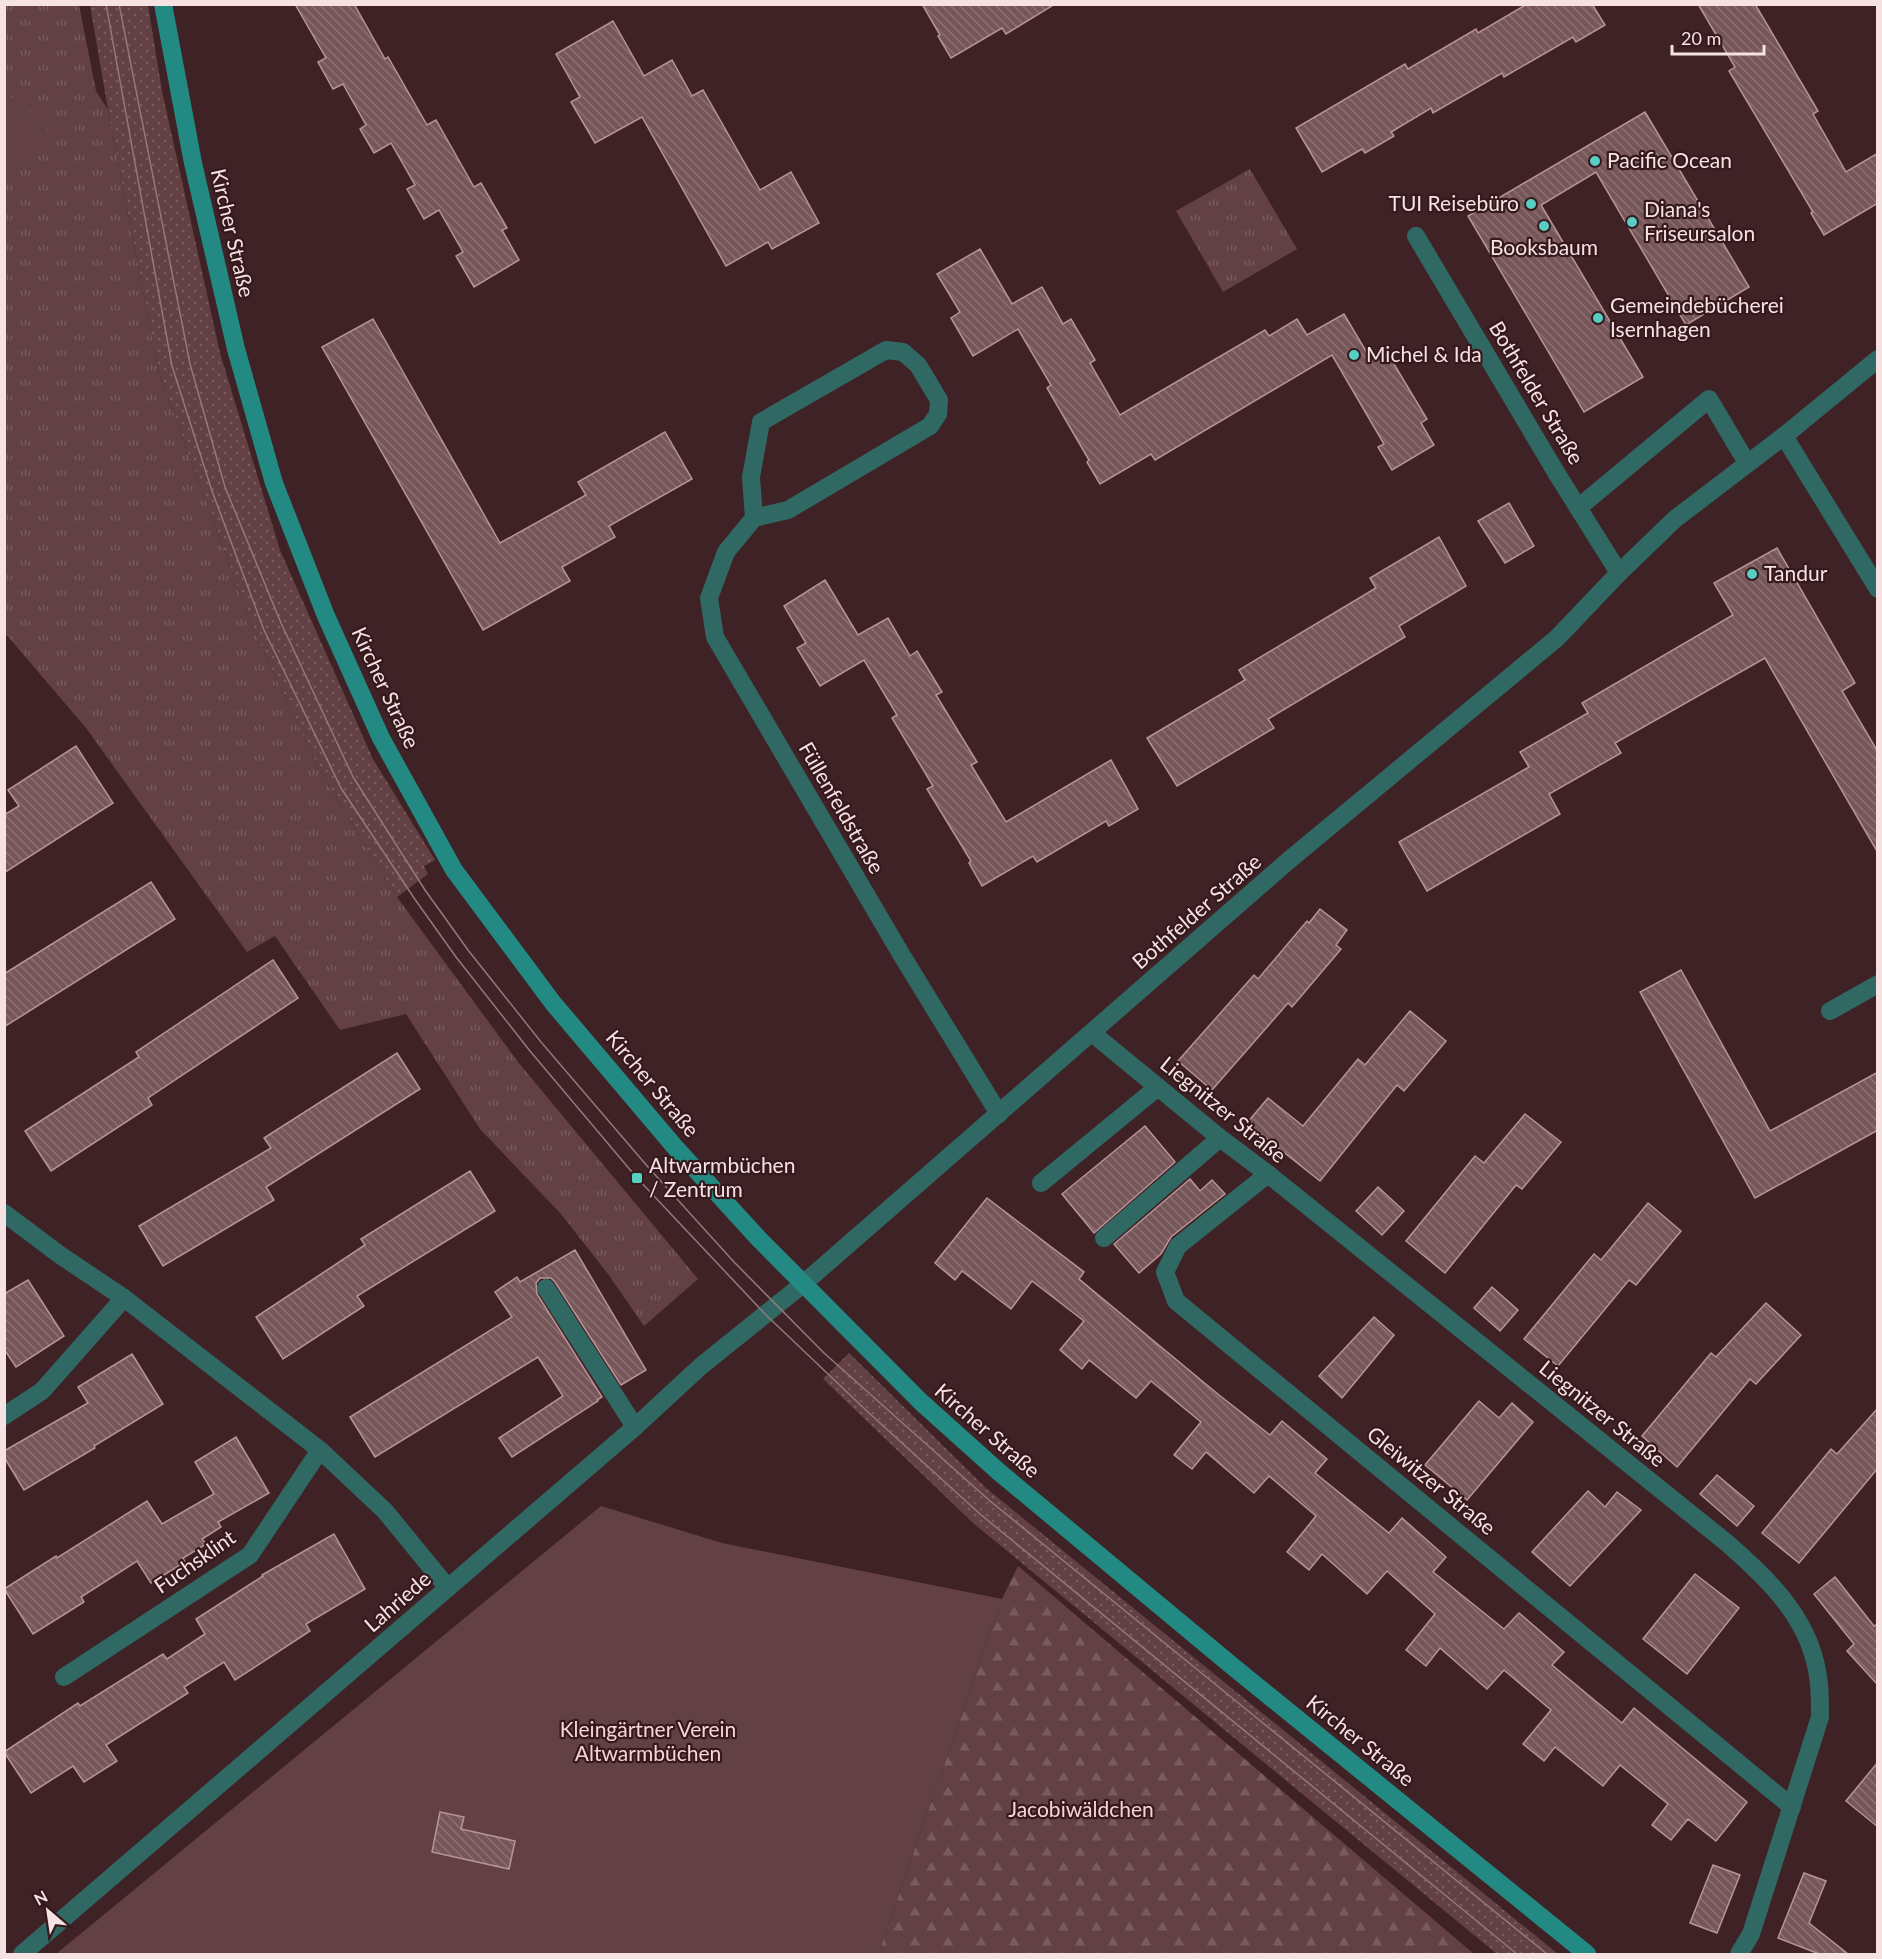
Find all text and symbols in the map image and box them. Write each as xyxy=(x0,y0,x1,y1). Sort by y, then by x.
scale bar xyxy=(1672,18,1764,56)
text: 20 m xyxy=(1681,27,1721,49)
place label: Pacific Ocean xyxy=(1607,147,1732,172)
marker: Pacific Ocean xyxy=(1588,154,1602,168)
street label: Kircher Straße xyxy=(207,166,260,299)
place label: TUI Reisebüro xyxy=(1389,190,1519,215)
place label: Diana's Friseursalon xyxy=(1644,196,1755,245)
marker: TUI Reisebüro xyxy=(1524,197,1538,211)
marker: Diana's Friseursalon xyxy=(1625,215,1639,229)
marker: Booksbaum xyxy=(1537,219,1551,233)
place label: Booksbaum xyxy=(1490,234,1598,259)
place label: Gemeindebücherei Isernhagen xyxy=(1610,292,1784,341)
marker: Gemeindebücherei Isernhagen xyxy=(1591,311,1605,325)
street label: Bothfelder Straße xyxy=(1485,316,1590,468)
place label: Michel & Ida xyxy=(1366,341,1482,366)
marker: Michel & Ida xyxy=(1347,348,1361,362)
place label: Tandur xyxy=(1764,560,1828,585)
marker: Tandur xyxy=(1745,567,1759,581)
street label: Kircher Straße xyxy=(347,623,425,752)
street label: Füllenfeldstraße xyxy=(794,737,890,878)
street label: Bothfelder Straße xyxy=(1127,848,1265,974)
street label: Kircher Straße xyxy=(601,1025,705,1141)
street label: Liegnitzer Straße xyxy=(1156,1050,1292,1167)
place label: Altwarmbüchen / Zentrum xyxy=(649,1152,795,1201)
marker: Altwarmbüchen / Zentrum xyxy=(630,1171,644,1185)
street label: Liegnitzer Straße xyxy=(1535,1354,1671,1471)
street label: Kircher Straße xyxy=(930,1377,1046,1482)
street label: Gleiwitzer Straße xyxy=(1363,1420,1501,1539)
street label: Fuchsklint xyxy=(149,1523,240,1598)
street label: Lahriede xyxy=(359,1565,435,1636)
street label: Kircher Straße xyxy=(1302,1689,1420,1791)
park label: Kleingärtner Verein Altwarmbüchen xyxy=(560,1716,736,1765)
park label: Jacobiwäldchen xyxy=(1008,1796,1154,1821)
north arrow xyxy=(18,1881,78,1941)
text: N xyxy=(30,1886,50,1909)

